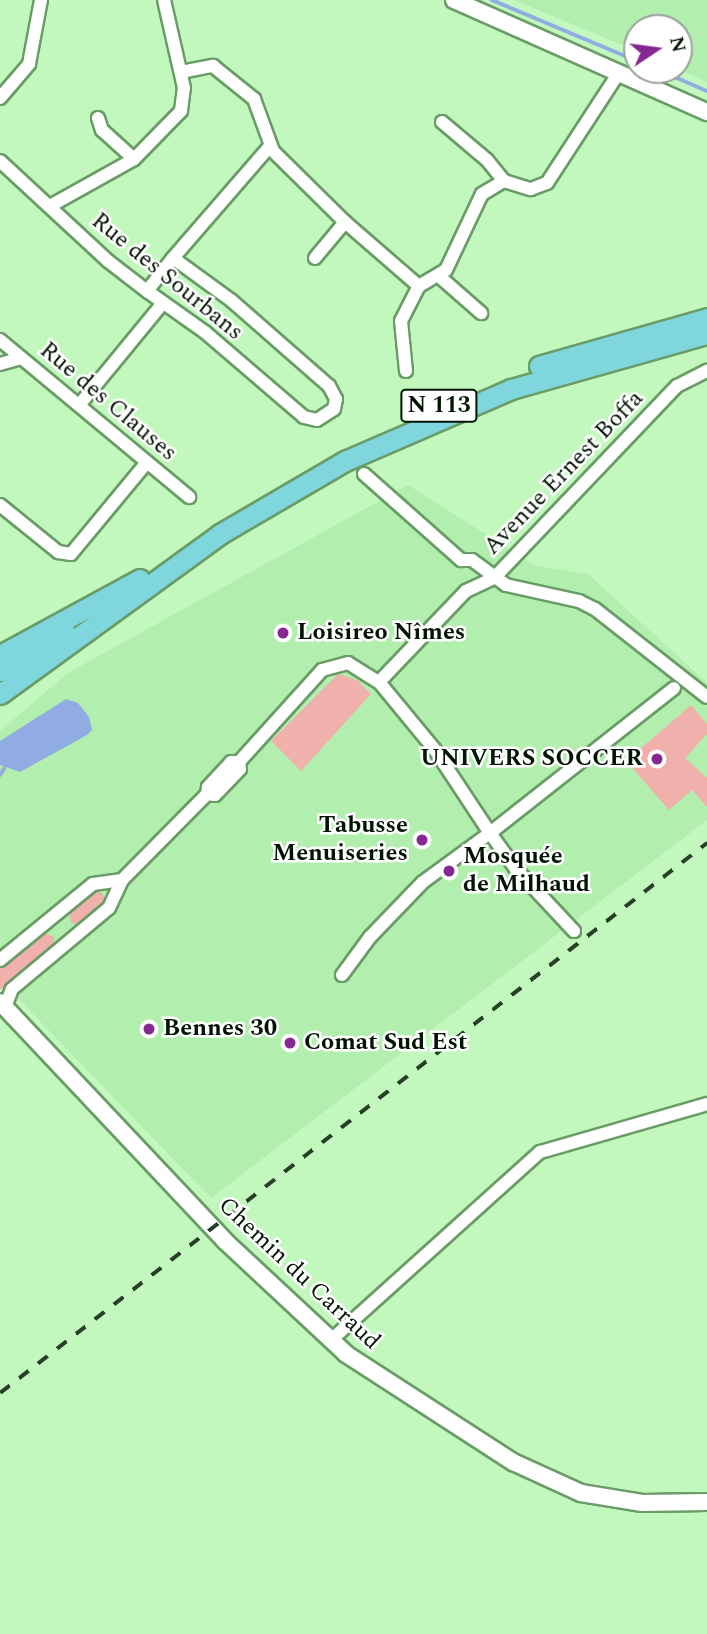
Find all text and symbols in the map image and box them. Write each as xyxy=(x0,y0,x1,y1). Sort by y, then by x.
north arrow xyxy=(623,14,693,84)
text: N xyxy=(661,34,693,55)
street label: Rue des Sourbans xyxy=(85,207,249,347)
street label: Rue des Clauses xyxy=(33,336,183,468)
street label: Avenue Ernest Boffa xyxy=(478,385,650,561)
road number: N 113 xyxy=(399,386,479,426)
place label: Loisireo Nîmes xyxy=(297,619,465,647)
marker: Loisireo Nîmes xyxy=(275,625,291,641)
place label: UNIVERS SOCCER xyxy=(420,745,643,773)
marker: UNIVERS SOCCER xyxy=(649,751,665,767)
place label: Tabusse Menuiseries xyxy=(272,812,408,868)
marker: Tabusse Menuiseries xyxy=(414,832,430,848)
place label: Mosquée de Milhaud xyxy=(463,843,590,899)
marker: Mosquée de Milhaud xyxy=(441,863,457,879)
place label: Bennes 30 xyxy=(163,1015,277,1043)
marker: Bennes 30 xyxy=(141,1021,157,1037)
place label: Comat Sud Est xyxy=(304,1029,467,1057)
marker: Comat Sud Est xyxy=(282,1035,298,1051)
street label: Chemin du Carraud xyxy=(212,1192,386,1356)

